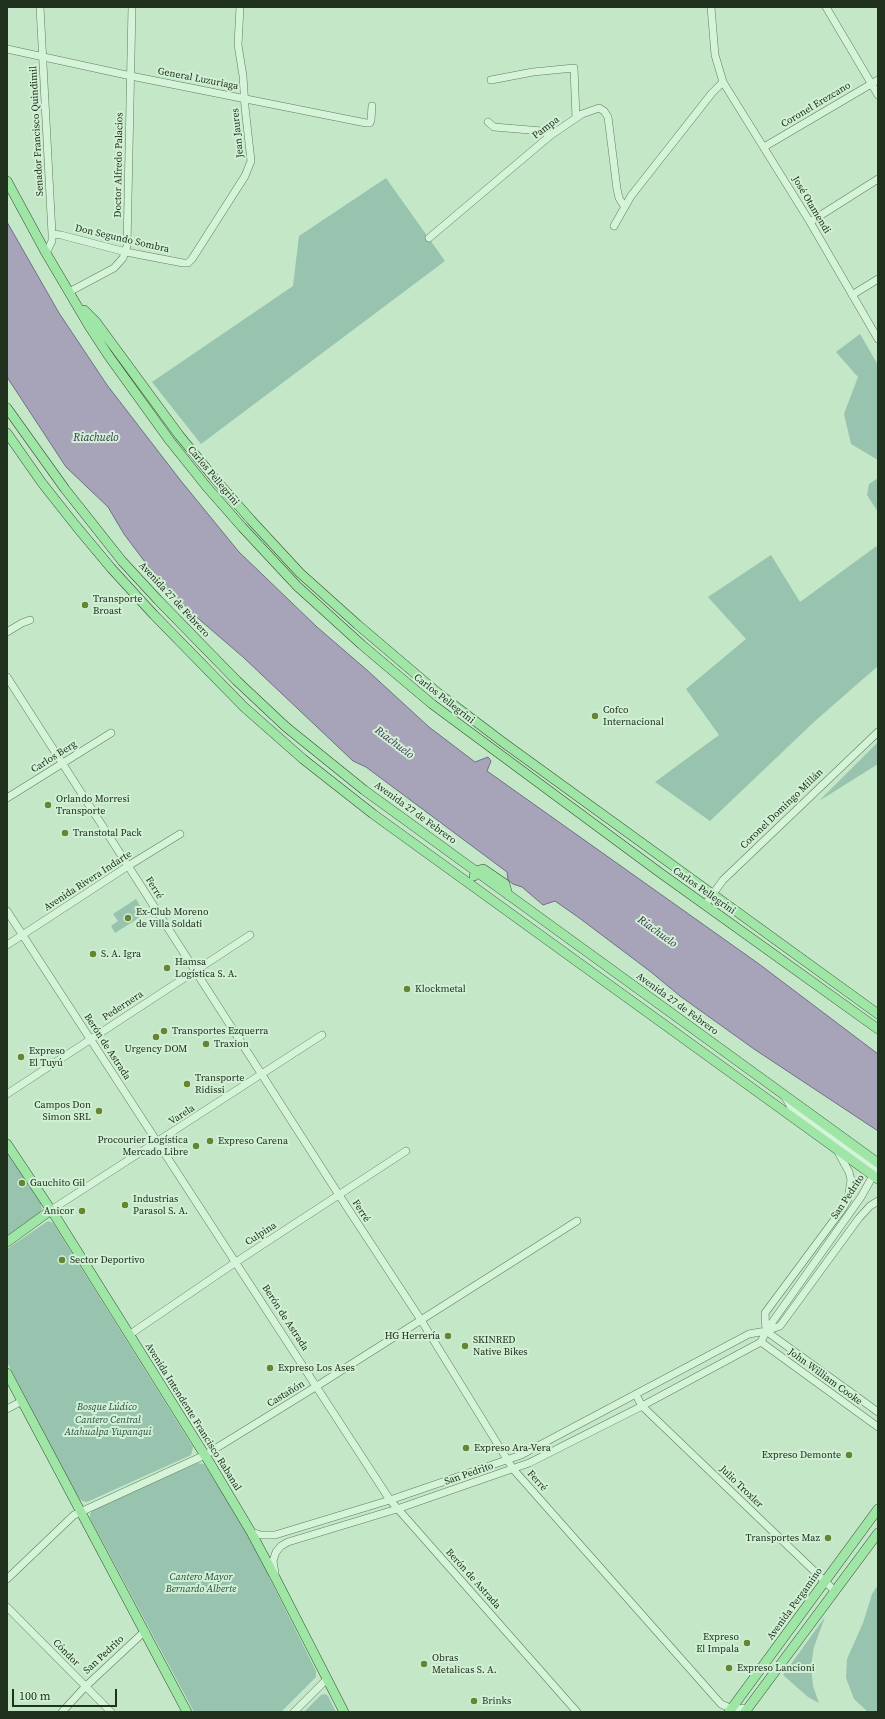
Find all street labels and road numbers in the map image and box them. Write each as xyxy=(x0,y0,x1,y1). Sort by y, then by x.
street label: General Luzuriaga xyxy=(157,65,239,93)
street label: Senador Francisco Quindimil xyxy=(28,66,46,196)
street label: Coronel Erezcano xyxy=(779,79,853,131)
street label: Jean Jaures xyxy=(229,108,247,158)
street label: Doctor Alfredo Palacios xyxy=(112,112,126,218)
street label: Pampa xyxy=(530,114,562,142)
street label: José Otamendi xyxy=(789,174,833,236)
street label: Don Segundo Sombra xyxy=(74,222,170,256)
street label: Carlos Pellegrini xyxy=(185,444,241,508)
street label: Avenida 27 de Febrero xyxy=(136,560,212,640)
street label: Carlos Pellegrini xyxy=(411,672,477,726)
street label: Carlos Berg xyxy=(29,738,79,776)
street label: Coronel Domingo Millán xyxy=(738,766,826,852)
street label: Avenida 27 de Febrero xyxy=(372,779,458,847)
street label: Avenida Rivera Indarte xyxy=(42,848,134,914)
street label: Carlos Pellegrini xyxy=(670,865,738,917)
street label: Ferré xyxy=(143,875,165,901)
street label: Avenida 27 de Febrero xyxy=(634,970,720,1038)
street label: Pedernera xyxy=(100,988,146,1024)
street label: Berón de Astrada xyxy=(81,1012,133,1082)
street label: Varela xyxy=(167,1102,197,1128)
street label: San Pedrito xyxy=(829,1173,867,1221)
street label: Ferré xyxy=(349,1198,373,1224)
street label: Culpina xyxy=(243,1219,279,1249)
street label: Berón de Astrada xyxy=(259,1283,311,1353)
street label: Avenida Intendente Francisco Rabanal xyxy=(142,1341,244,1493)
street label: John William Cooke xyxy=(786,1346,864,1408)
street label: Castañón xyxy=(265,1378,307,1410)
street label: San Pedrito xyxy=(443,1460,495,1488)
street label: Julio Troxler xyxy=(717,1463,765,1511)
street label: Ferré xyxy=(525,1468,549,1494)
street label: Berón de Astrada xyxy=(443,1547,503,1611)
street label: Avenida Pergamino xyxy=(765,1565,825,1643)
street label: San Pedrito xyxy=(81,1633,127,1677)
street label: Cóndor xyxy=(50,1637,82,1669)

